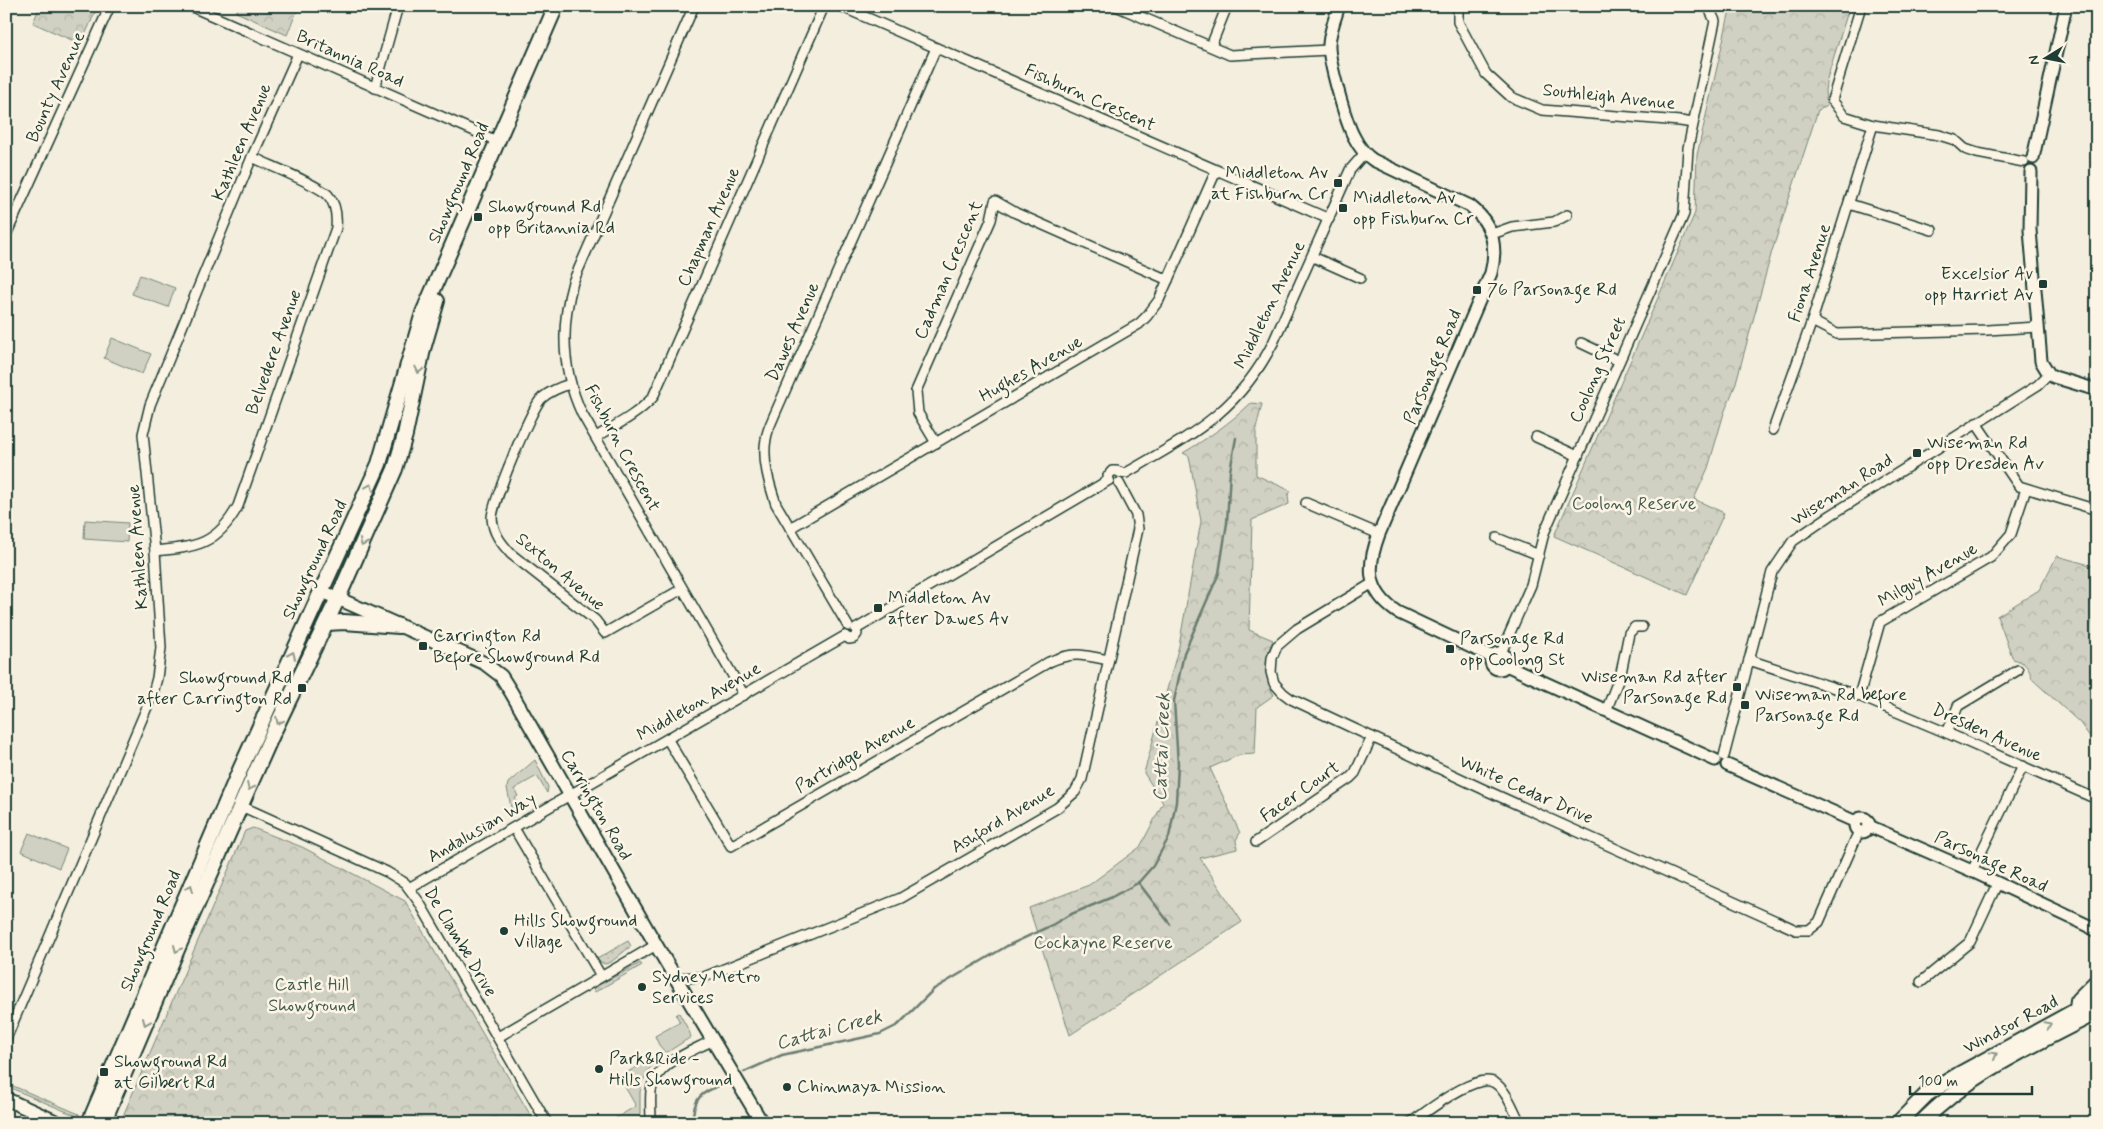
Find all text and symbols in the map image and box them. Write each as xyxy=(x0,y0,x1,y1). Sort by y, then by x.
street label: Britannia Road xyxy=(292,25,408,93)
street label: Bounty Avenue xyxy=(21,28,91,146)
north arrow xyxy=(2020,32,2070,82)
text: N xyxy=(2025,54,2044,66)
street label: Fishburn Crescent xyxy=(1021,58,1159,138)
street label: Southleigh Avenue xyxy=(1541,78,1677,116)
street label: Kathleen Avenue xyxy=(206,80,278,204)
street label: Showground Road xyxy=(423,119,497,248)
place label: Middleton Av at Fishburn Cr xyxy=(1211,161,1329,206)
street label: Chapman Avenue xyxy=(672,163,746,291)
marker: Middleton Av at Fishburn Cr xyxy=(1332,177,1344,189)
place label: Middleton Av opp Fishburn Cr xyxy=(1353,186,1474,231)
place label: Showground Rd opp Britannia Rd xyxy=(488,195,615,240)
street label: Cadman Crescent xyxy=(909,196,989,343)
marker: Middleton Av opp Fishburn Cr xyxy=(1337,202,1349,214)
marker: Showground Rd opp Britannia Rd xyxy=(472,211,484,223)
street label: Fiona Avenue xyxy=(1783,220,1837,325)
street label: Middleton Avenue xyxy=(1229,237,1311,373)
place label: Excelsior Av opp Harriet Av xyxy=(1924,262,2033,307)
street label: Dawes Avenue xyxy=(760,278,826,386)
place label: 76 Parsonage Rd xyxy=(1487,278,1617,304)
marker: Excelsior Av opp Harriet Av xyxy=(2037,278,2049,290)
marker: 76 Parsonage Rd xyxy=(1471,284,1483,296)
street label: Belvedere Avenue xyxy=(240,286,308,418)
street label: Parsonage Road xyxy=(1398,306,1470,429)
street label: Coolong Street xyxy=(1564,313,1632,427)
street label: Hughes Avenue xyxy=(975,330,1088,410)
one-way arrow xyxy=(414,366,425,374)
street label: Fishburn Crescent xyxy=(578,380,666,516)
place label: Wiseman Rd opp Dresden Av xyxy=(1927,431,2044,476)
marker: Wiseman Rd opp Dresden Av xyxy=(1911,447,1923,459)
street label: Wiseman Road xyxy=(1786,448,1898,532)
one-way arrow xyxy=(363,483,374,492)
street label: Kathleen Avenue xyxy=(122,484,154,610)
park label: Coolong Reserve xyxy=(1572,492,1696,516)
street label: Showground Road xyxy=(277,496,355,625)
street label: Sexton Avenue xyxy=(510,527,610,617)
street label: Milguy Avenue xyxy=(1874,537,1983,614)
one-way arrow xyxy=(358,538,369,547)
place label: Middleton Av after Dawes Av xyxy=(888,586,1009,631)
marker: Middleton Av after Dawes Av xyxy=(872,602,884,614)
place label: Carrington Rd Before Showground Rd xyxy=(433,624,600,671)
place label: Parsonage Rd opp Coolong St xyxy=(1460,627,1565,673)
marker: Carrington Rd Before Showground Rd xyxy=(417,640,429,652)
marker: Parsonage Rd opp Coolong St xyxy=(1444,643,1456,655)
one-way arrow xyxy=(286,651,297,660)
street label: Middleton Avenue xyxy=(633,657,766,747)
place label: Wiseman Rd after Parsonage Rd xyxy=(1581,665,1728,712)
place label: Showground Rd after Carrington Rd xyxy=(137,666,292,713)
marker: Wiseman Rd after Parsonage Rd xyxy=(1731,681,1743,693)
marker: Showground Rd after Carrington Rd xyxy=(296,682,308,694)
place label: Wiseman Rd before Parsonage Rd xyxy=(1755,683,1907,730)
water label: Cattai Creek xyxy=(1148,692,1176,802)
street label: Dresden Avenue xyxy=(1928,698,2046,768)
marker: Wiseman Rd before Parsonage Rd xyxy=(1739,699,1751,711)
street label: Partridge Avenue xyxy=(791,711,920,800)
one-way arrow xyxy=(275,716,285,725)
street label: Carrington Road xyxy=(553,745,637,866)
street label: White Cedar Drive xyxy=(1455,750,1597,830)
street label: Facer Court xyxy=(1255,756,1345,828)
street label: Ashford Avenue xyxy=(947,779,1060,861)
one-way arrow xyxy=(245,782,256,791)
street label: Andalusian Way xyxy=(423,787,541,869)
street label: Parsonage Road xyxy=(1930,825,2051,900)
street label: Showground Road xyxy=(115,867,189,996)
street label: De Clambe Drive xyxy=(418,883,502,1001)
one-way arrow xyxy=(184,884,195,893)
place label: Hills Showground Village xyxy=(514,909,637,954)
marker: Hills Showground Village xyxy=(498,925,510,937)
park label: Cockayne Reserve xyxy=(1033,931,1173,955)
one-way arrow xyxy=(172,944,183,953)
place label: Sydney Metro Services xyxy=(652,965,760,1010)
park label: Castle Hill Showground xyxy=(268,973,356,1020)
marker: Sydney Metro Services xyxy=(636,981,648,993)
street label: Windsor Road xyxy=(1959,990,2063,1060)
water label: Cattai Creek xyxy=(773,1004,885,1056)
one-way arrow xyxy=(142,1017,152,1026)
one-way arrow xyxy=(2043,1022,2052,1032)
place label: Park&Ride - Hills Showground xyxy=(609,1047,732,1094)
place label: Showground Rd at Gilbert Rd xyxy=(114,1050,227,1095)
one-way arrow xyxy=(1989,1051,1998,1061)
marker: Park&Ride - Hills Showground xyxy=(593,1063,605,1075)
scale bar xyxy=(1910,1064,2033,1096)
marker: Showground Rd at Gilbert Rd xyxy=(98,1066,110,1078)
text: 100 m xyxy=(1918,1072,1958,1092)
place label: Chinmaya Mission xyxy=(797,1075,945,1099)
marker: Chinmaya Mission xyxy=(781,1081,793,1093)

